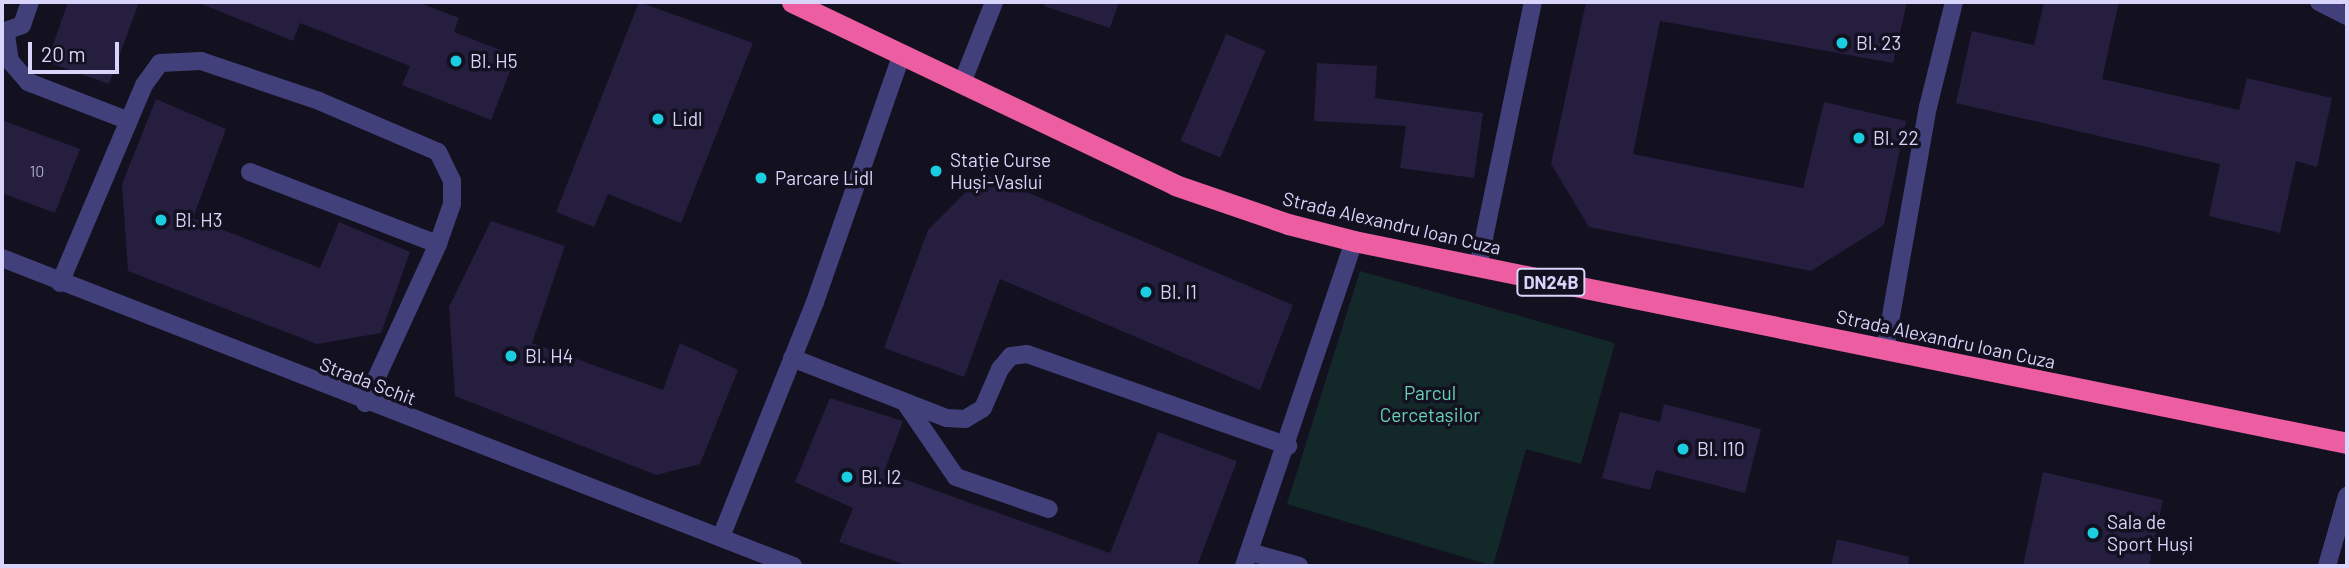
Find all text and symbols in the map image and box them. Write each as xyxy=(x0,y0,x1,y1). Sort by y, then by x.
scale bar xyxy=(32,28,122,72)
place label: Bl. 23 xyxy=(1856,32,1901,54)
marker: Bl. 23 xyxy=(1834,35,1850,51)
text: 20 m xyxy=(41,41,86,66)
place label: Bl. H5 xyxy=(470,50,518,72)
marker: Bl. H5 xyxy=(448,53,464,69)
place label: Lidl xyxy=(672,108,702,130)
marker: Lidl xyxy=(650,111,666,127)
place label: Bl. 22 xyxy=(1873,127,1919,149)
marker: Bl. 22 xyxy=(1851,130,1867,146)
place label: Stație Curse Huși-Vaslui xyxy=(950,149,1051,193)
house number: 10 xyxy=(30,161,44,181)
marker: Stație Curse Huși-Vaslui xyxy=(928,163,944,179)
place label: Parcare Lidl xyxy=(775,167,873,189)
marker: Parcare Lidl xyxy=(753,170,769,186)
street label: Strada Alexandru Ioan Cuza xyxy=(1281,187,1503,259)
place label: Bl. H3 xyxy=(175,209,223,231)
marker: Bl. H3 xyxy=(153,212,169,228)
road number: DN24B xyxy=(1516,268,1586,296)
place label: Bl. I1 xyxy=(1160,281,1197,303)
marker: Bl. I1 xyxy=(1138,284,1154,300)
street label: Strada Alexandru Ioan Cuza xyxy=(1834,305,2058,373)
place label: Bl. H4 xyxy=(525,345,573,367)
marker: Bl. H4 xyxy=(503,348,519,364)
street label: Strada Schit xyxy=(317,352,419,410)
park label: Parcul Cercetașilor xyxy=(1380,382,1480,426)
place label: Bl. I10 xyxy=(1697,438,1745,460)
marker: Bl. I10 xyxy=(1675,441,1691,457)
place label: Bl. I2 xyxy=(861,466,901,488)
marker: Bl. I2 xyxy=(839,469,855,485)
place label: Sala de Sport Huși xyxy=(2107,511,2193,555)
marker: Sala de Sport Huși xyxy=(2085,525,2101,541)

